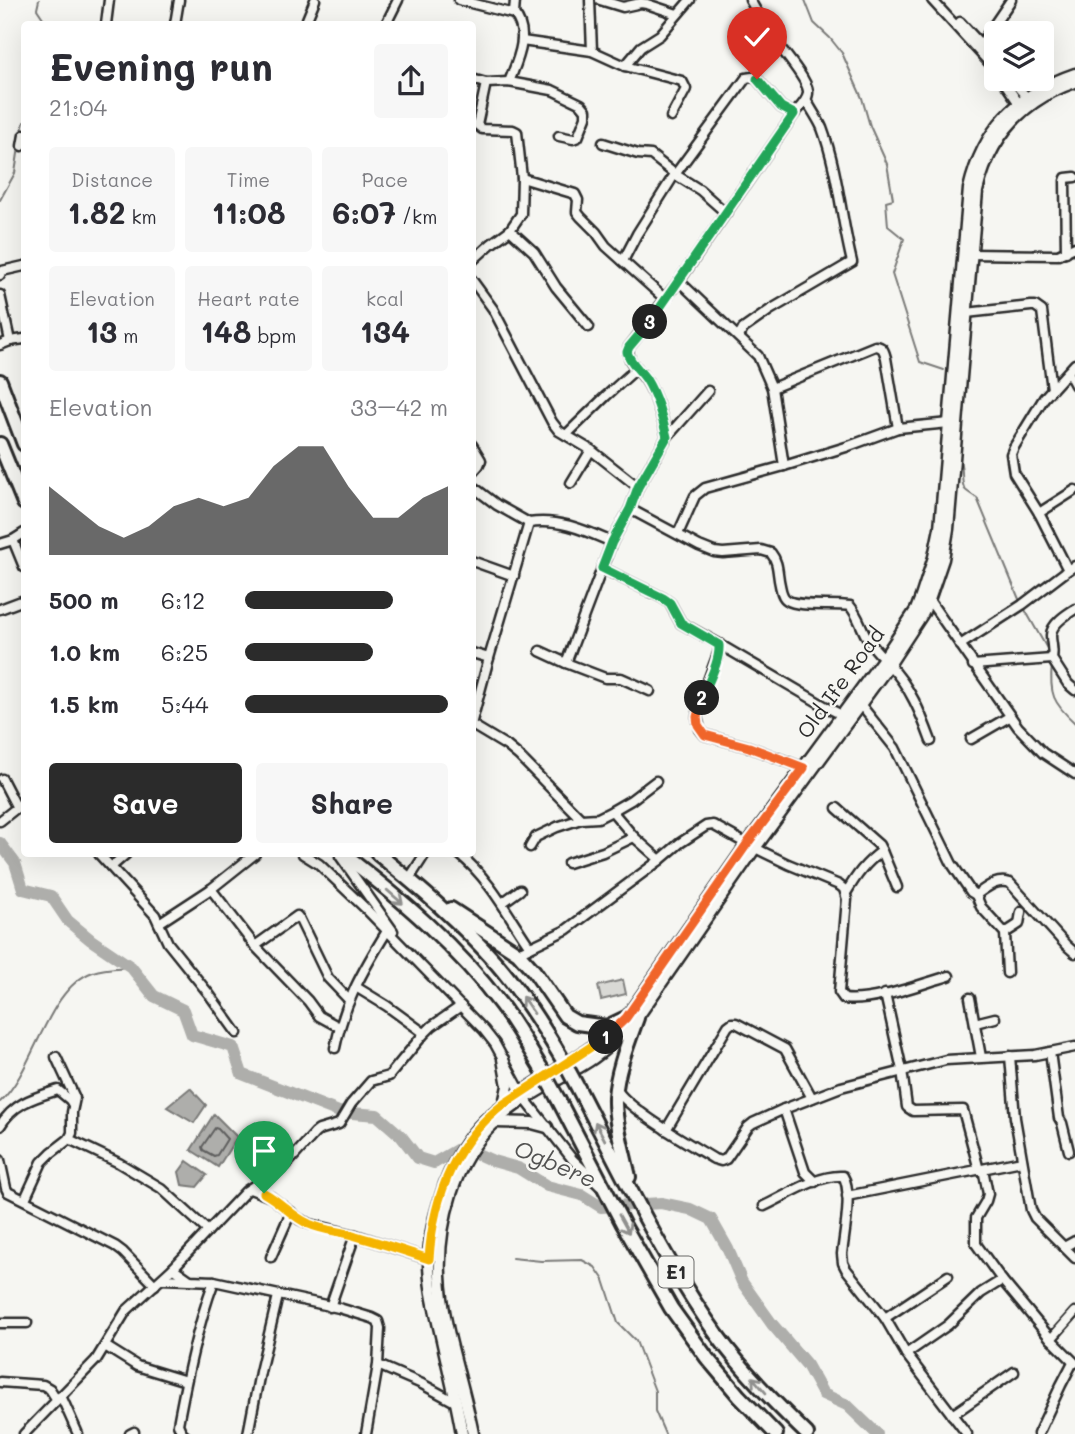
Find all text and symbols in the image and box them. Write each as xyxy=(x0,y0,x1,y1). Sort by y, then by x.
pin xyxy=(727,7,787,79)
icon: check xyxy=(738,18,776,56)
map controls xyxy=(984,21,1054,91)
button: layers xyxy=(984,21,1054,91)
text: Evening run xyxy=(49,41,273,91)
button: share xyxy=(374,44,448,118)
text: 21:04 xyxy=(49,92,107,122)
text: Distance xyxy=(71,167,153,192)
text: Time xyxy=(227,167,270,192)
text: Pace xyxy=(362,167,408,192)
text: 1.82 xyxy=(68,192,125,232)
text: 11:08 xyxy=(212,192,285,232)
text: 6:07 xyxy=(332,192,396,232)
text: km xyxy=(125,204,157,229)
text: /km xyxy=(396,204,437,229)
text: Elevation xyxy=(70,286,155,311)
text: Heart rate xyxy=(197,286,300,311)
text: kcal xyxy=(366,286,404,311)
pin: 3 xyxy=(632,304,668,340)
text: 3 xyxy=(644,309,655,334)
text: 13 xyxy=(86,311,117,351)
text: 148 xyxy=(201,311,251,351)
text: 134 xyxy=(360,311,410,351)
text: m xyxy=(117,323,138,348)
text: bpm xyxy=(251,323,296,348)
text: Elevation xyxy=(49,392,152,422)
text: 33–42 m xyxy=(350,392,448,422)
text: 500 m xyxy=(49,585,119,615)
text: 6:12 xyxy=(161,585,205,615)
street label: Old Ife Road xyxy=(790,621,889,743)
text: 1.0 km xyxy=(49,637,120,667)
text: 6:25 xyxy=(161,637,208,667)
pin: 2 xyxy=(684,680,720,716)
text: 2 xyxy=(696,685,707,710)
text: 1.5 km xyxy=(49,689,119,719)
text: 5:44 xyxy=(161,689,209,719)
button: Save xyxy=(49,763,242,843)
button: Share xyxy=(256,763,448,843)
one-way arrow xyxy=(386,889,404,905)
one-way arrow xyxy=(521,996,535,1015)
pin: 1 xyxy=(588,1020,624,1054)
text: 1 xyxy=(601,1024,610,1049)
pin xyxy=(234,1121,294,1193)
one-way arrow xyxy=(593,1121,606,1142)
icon: arrive xyxy=(245,1132,283,1170)
water label: Ogbere xyxy=(510,1132,601,1194)
one-way arrow xyxy=(617,1214,631,1234)
road number: E1 xyxy=(658,1256,694,1288)
one-way arrow xyxy=(751,1377,767,1395)

